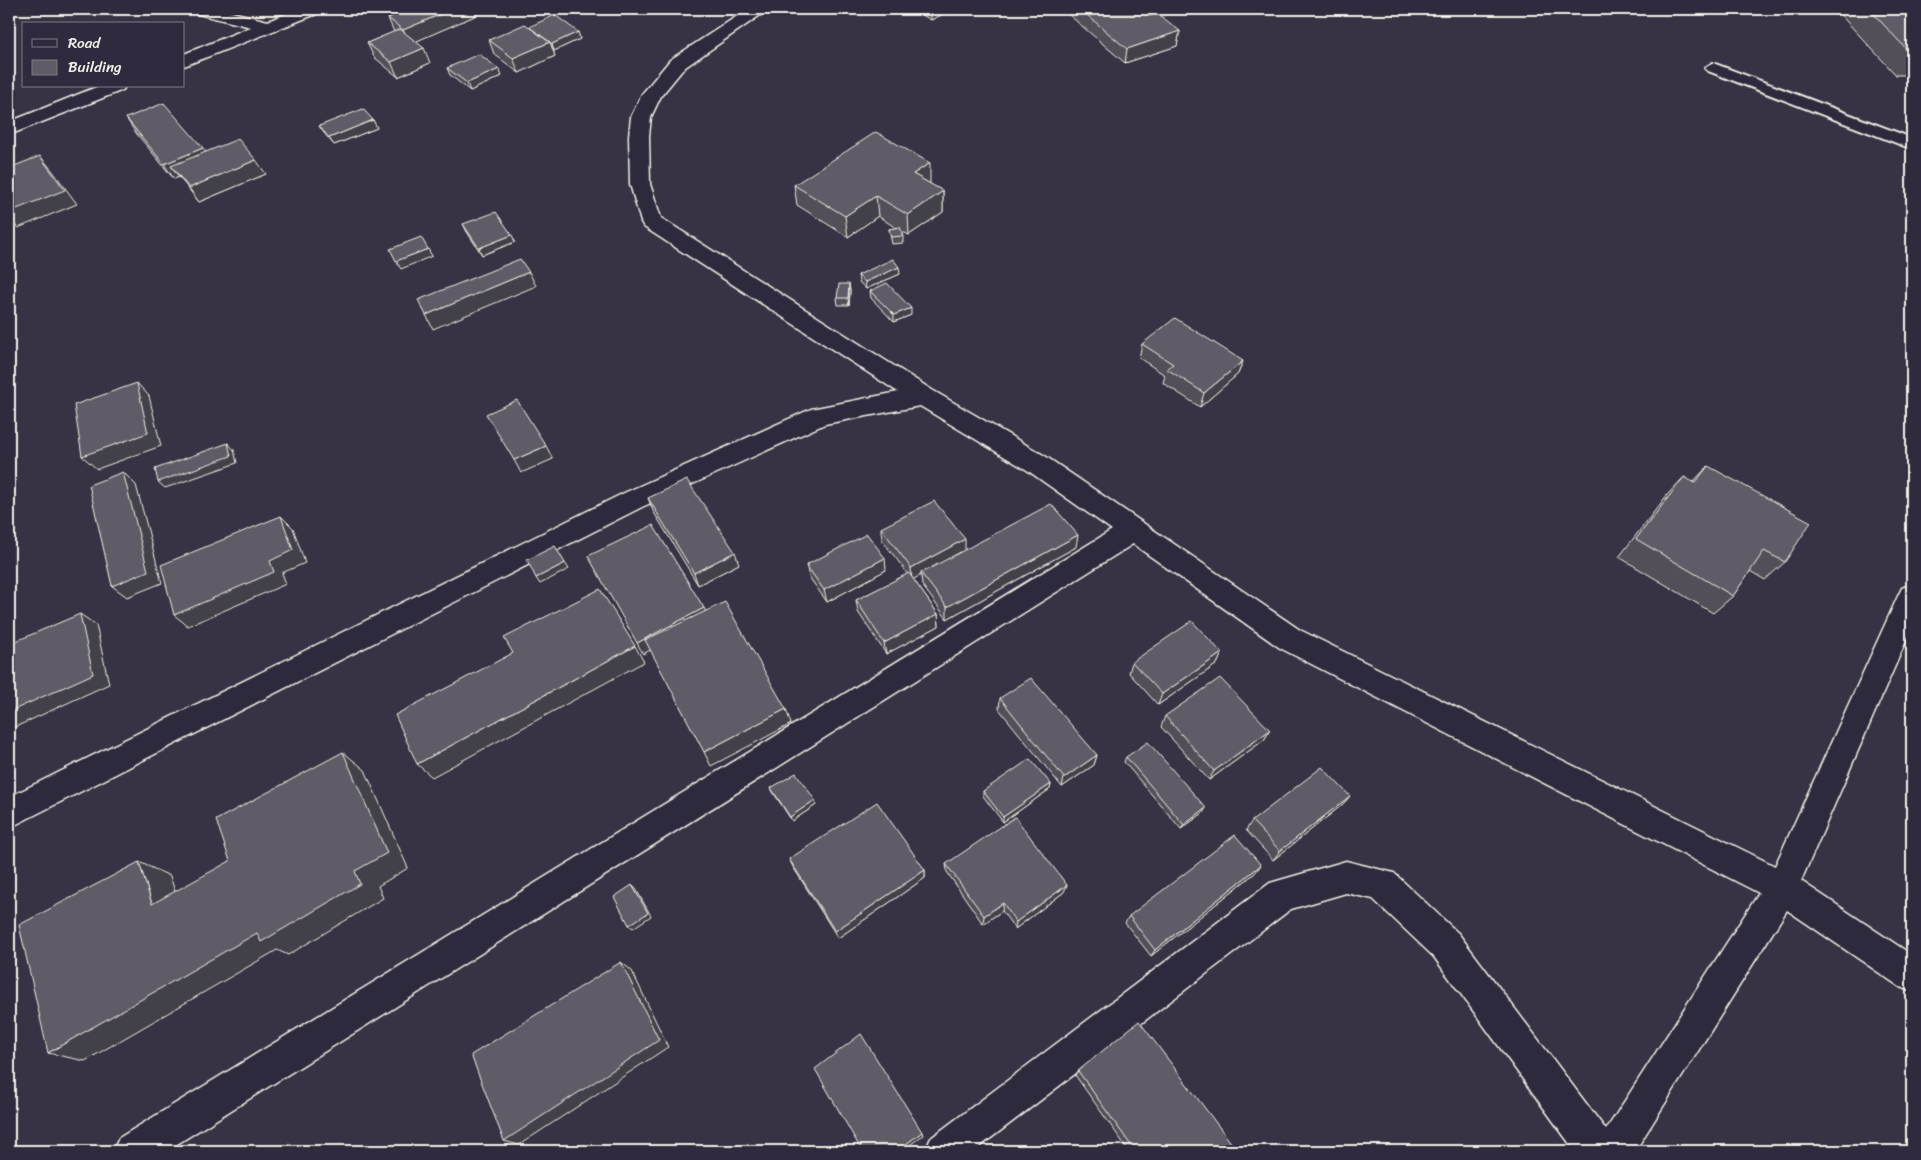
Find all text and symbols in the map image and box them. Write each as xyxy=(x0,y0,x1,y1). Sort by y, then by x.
legend xyxy=(22,22,185,88)
text: Road xyxy=(68,30,101,56)
text: Building xyxy=(68,54,122,80)

